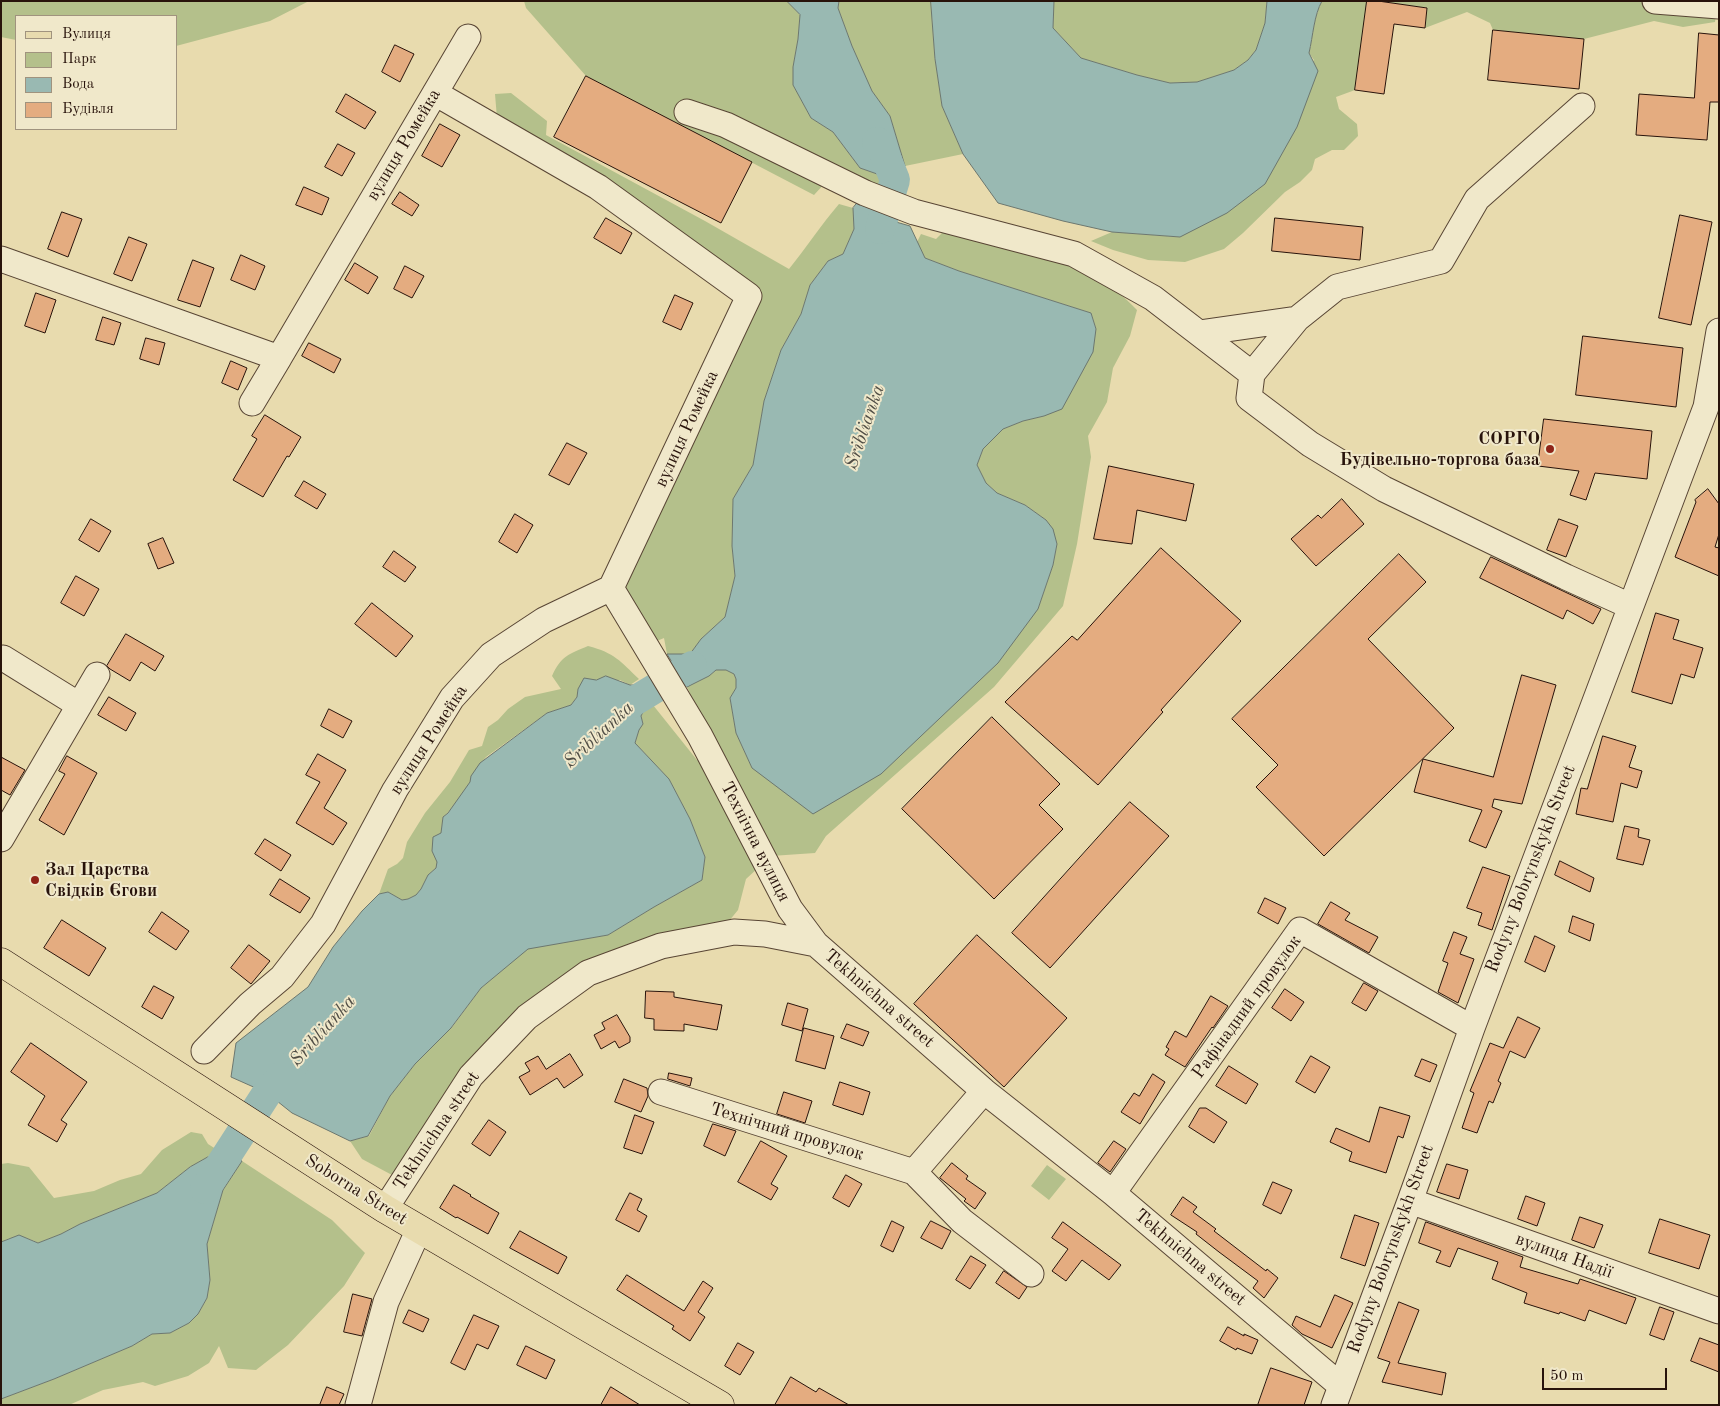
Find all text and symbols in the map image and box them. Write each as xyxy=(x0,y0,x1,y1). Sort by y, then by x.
legend xyxy=(15,15,178,130)
text: Вулиця xyxy=(62,27,111,42)
text: Парк xyxy=(62,52,97,67)
text: Вода xyxy=(62,77,94,92)
street label: вулиця Ромейка xyxy=(362,85,446,205)
text: Будівля xyxy=(62,102,114,117)
street label: вулиця Ромейка xyxy=(650,367,724,491)
water label: Sriblianka xyxy=(840,382,890,472)
place label: СОРГО Будівельно-торгова база xyxy=(1340,428,1540,470)
marker: СОРГО Будівельно-торгова база xyxy=(1544,443,1556,455)
street label: вулиця Ромейка xyxy=(385,681,473,799)
water label: Sriblianka xyxy=(559,697,639,773)
street label: Rodyny Bobrynskykh Street xyxy=(1481,762,1581,976)
street label: Технічна вулиця xyxy=(715,778,795,906)
place label: Зал Царства Свідків Єгови xyxy=(45,859,157,902)
marker: Зал Царства Свідків Єгови xyxy=(29,874,41,886)
street label: Рафінадний провулок xyxy=(1188,931,1306,1083)
street label: Tekhnichna street xyxy=(819,945,939,1053)
water label: Sriblianka xyxy=(285,991,361,1071)
street label: Tekhnichna street xyxy=(389,1067,485,1195)
street label: Технічний провулок xyxy=(708,1098,866,1166)
street label: Rodyny Bobrynskykh Street xyxy=(1343,1142,1439,1356)
street label: Soborna Street xyxy=(301,1150,411,1230)
street label: Tekhnichna street xyxy=(1130,1205,1250,1311)
street label: вулиця Надії xyxy=(1512,1228,1616,1284)
scale bar xyxy=(1545,1358,1670,1390)
text: 50 m xyxy=(1550,1369,1584,1384)

